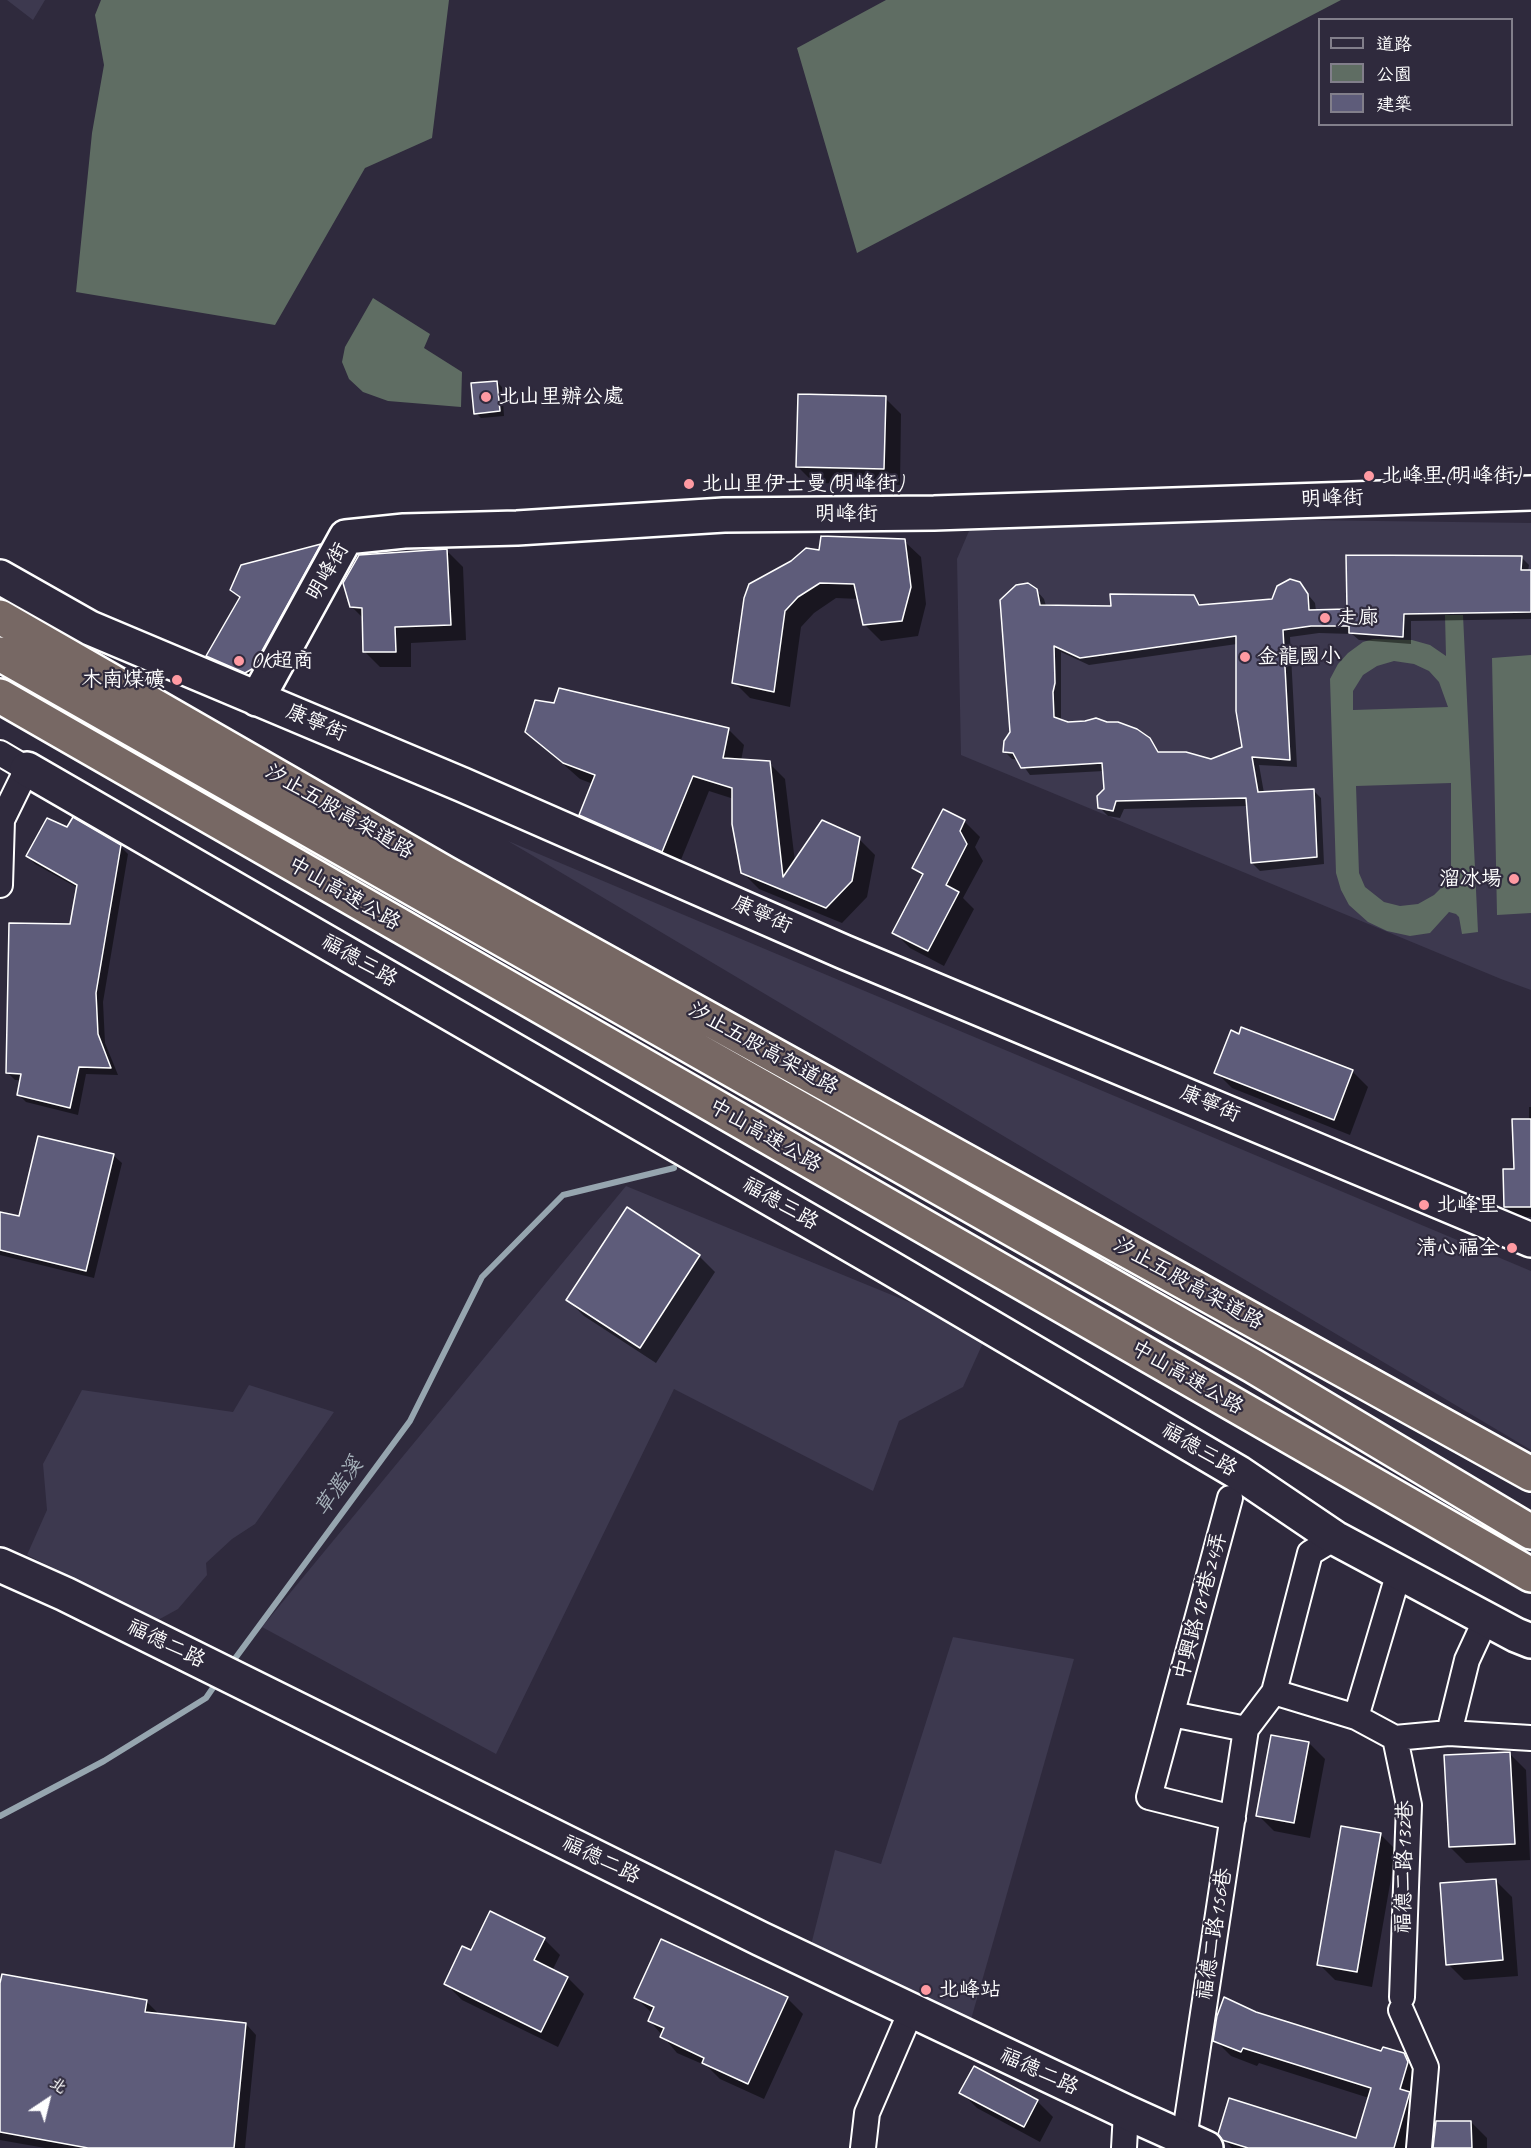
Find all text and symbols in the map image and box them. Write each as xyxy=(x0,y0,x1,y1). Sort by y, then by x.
legend xyxy=(1318,18,1513,126)
text: 道路 xyxy=(1376,33,1412,55)
text: 公園 xyxy=(1376,63,1412,85)
text: 建築 xyxy=(1376,93,1412,115)
place label: 北山里辦公處 xyxy=(498,384,624,410)
marker: 北山里辦公處 xyxy=(479,390,493,404)
place label: 北峰里(明峰街) xyxy=(1381,463,1521,489)
marker: 北峰里(明峰街) xyxy=(1362,469,1376,483)
place label: 北山里伊士曼(明峰街) xyxy=(701,471,904,497)
marker: 北山里伊士曼(明峰街) xyxy=(682,477,696,491)
street label: 明峰街 xyxy=(1300,485,1364,513)
street label: 明峰街 xyxy=(815,501,877,527)
street label: 明峰街 xyxy=(301,538,355,606)
place label: 走廊 xyxy=(1337,605,1379,631)
marker: 走廊 xyxy=(1318,611,1332,625)
place label: 金龍國小 xyxy=(1257,644,1341,670)
place label: OK超商 xyxy=(251,648,314,674)
marker: 金龍國小 xyxy=(1238,650,1252,664)
marker: OK超商 xyxy=(232,654,246,668)
place label: 木南煤礦 xyxy=(81,667,165,693)
marker: 木南煤礦 xyxy=(170,673,184,687)
street label: 康寧街 xyxy=(282,699,350,747)
street label: 汐止五股高架道路 xyxy=(260,759,418,865)
street label: 中山高速公路 xyxy=(283,852,405,936)
place label: 溜冰場 xyxy=(1439,866,1502,892)
marker: 溜冰場 xyxy=(1507,872,1521,886)
street label: 康寧街 xyxy=(728,891,796,939)
street label: 福德三路 xyxy=(316,929,402,993)
street label: 汐止五股高架道路 xyxy=(683,997,843,1101)
street label: 康寧街 xyxy=(1176,1080,1244,1128)
street label: 中山高速公路 xyxy=(704,1094,826,1178)
street label: 福德三路 xyxy=(737,1172,823,1236)
place label: 北峰里 xyxy=(1436,1192,1499,1218)
marker: 北峰里 xyxy=(1417,1198,1431,1212)
street label: 汐止五股高架道路 xyxy=(1108,1232,1268,1336)
place label: 清心福全 xyxy=(1416,1235,1500,1261)
marker: 清心福全 xyxy=(1505,1241,1519,1255)
street label: 中山高速公路 xyxy=(1126,1336,1248,1420)
street label: 福德三路 xyxy=(1157,1418,1241,1482)
water label: 草濫溪 xyxy=(309,1453,369,1521)
street label: 中興路181巷24弄 xyxy=(1169,1529,1233,1683)
street label: 福德二路 xyxy=(123,1614,209,1674)
street label: 福德二路132巷 xyxy=(1391,1800,1419,1934)
street label: 福德二路 xyxy=(558,1830,644,1890)
street label: 福德二路156巷 xyxy=(1192,1866,1238,2002)
place label: 北峰站 xyxy=(938,1977,1001,2003)
marker: 北峰站 xyxy=(919,1983,933,1997)
street label: 福德二路 xyxy=(996,2043,1082,2101)
north arrow xyxy=(18,2070,78,2130)
text: 北 xyxy=(46,2072,71,2098)

